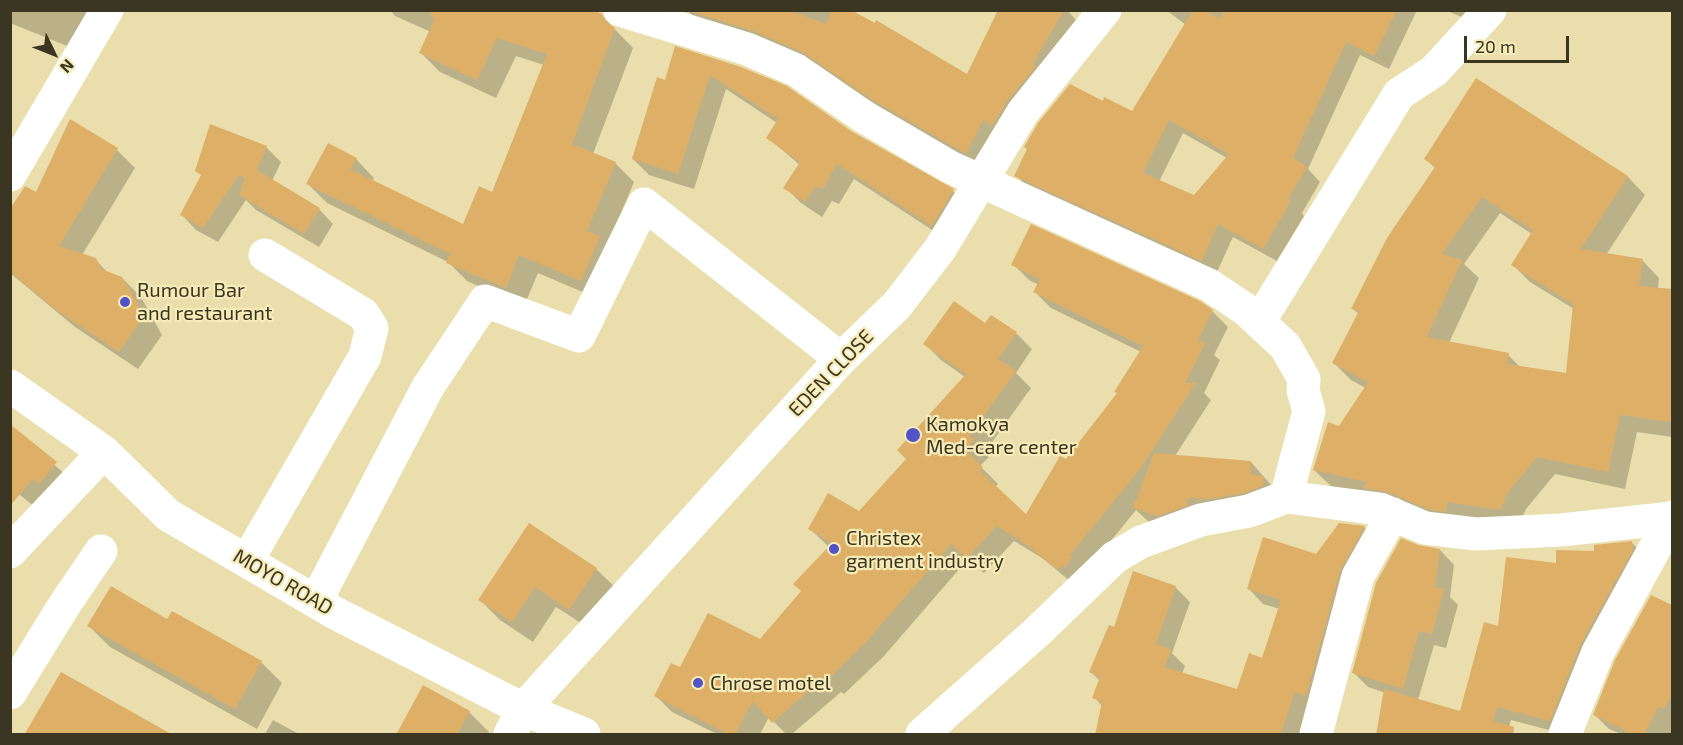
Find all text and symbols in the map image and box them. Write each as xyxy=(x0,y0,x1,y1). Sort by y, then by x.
north arrow xyxy=(24,24,84,84)
scale bar xyxy=(1467,24,1572,62)
text: 20 m xyxy=(1475,35,1516,57)
text: N xyxy=(57,56,78,77)
place label: Rumour Bar and restaurant xyxy=(137,278,272,325)
marker: Rumour Bar and restaurant xyxy=(118,295,132,309)
street label: EDEN CLOSE xyxy=(784,325,878,421)
place label: Kamokya Med-care center xyxy=(926,412,1077,459)
marker: Kamokya Med-care center xyxy=(904,426,922,444)
place label: Christex garment industry xyxy=(846,526,1004,573)
marker: Christex garment industry xyxy=(827,542,841,556)
street label: MOYO ROAD xyxy=(229,544,337,620)
place label: Chrose motel xyxy=(710,671,831,695)
marker: Chrose motel xyxy=(691,676,705,690)

